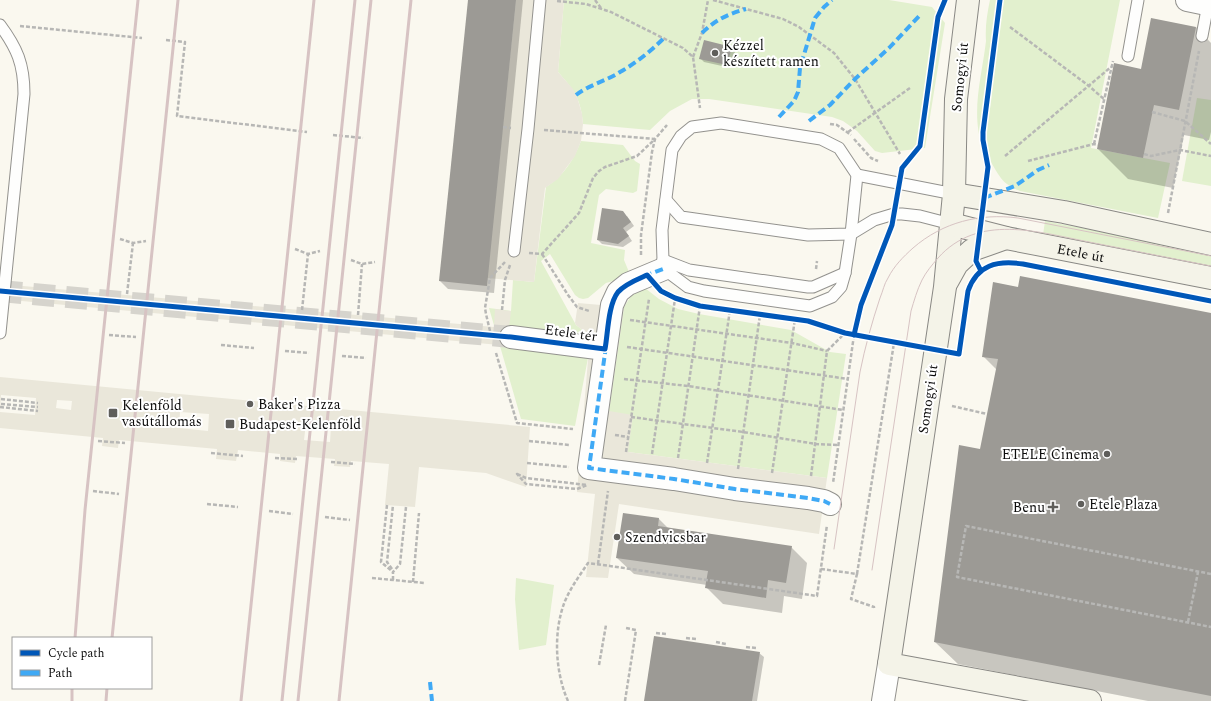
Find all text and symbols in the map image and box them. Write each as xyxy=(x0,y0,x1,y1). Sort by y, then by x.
place label: Kézzel készített ramen xyxy=(723,35,819,72)
street label: Somogyi út xyxy=(946,41,974,113)
marker: Kézzel készített ramen xyxy=(710,48,720,58)
street label: Etele út xyxy=(1055,238,1106,268)
street label: Etele tér xyxy=(544,319,599,347)
street label: Somogyi út xyxy=(913,363,943,435)
place label: Baker's Pizza xyxy=(258,394,341,415)
place label: Kelenföld vasútállomás xyxy=(121,395,202,432)
marker: Baker's Pizza xyxy=(245,399,255,409)
marker: Kelenföld vasútállomás xyxy=(107,407,119,419)
place label: Budapest-Kelenföld xyxy=(239,414,361,435)
marker: Budapest-Kelenföld xyxy=(224,418,236,430)
place label: ETELE Cinema xyxy=(1002,444,1099,465)
marker: ETELE Cinema xyxy=(1102,449,1112,459)
place label: Etele Plaza xyxy=(1089,494,1158,515)
place label: Benu xyxy=(1013,497,1045,518)
marker: Etele Plaza xyxy=(1076,499,1086,509)
marker: Benu xyxy=(1048,502,1058,512)
place label: Szendvicsbar xyxy=(625,527,706,548)
marker: Szendvicsbar xyxy=(612,532,622,542)
legend xyxy=(12,637,152,689)
text: Cycle path xyxy=(48,644,105,663)
text: Path xyxy=(48,664,73,683)

